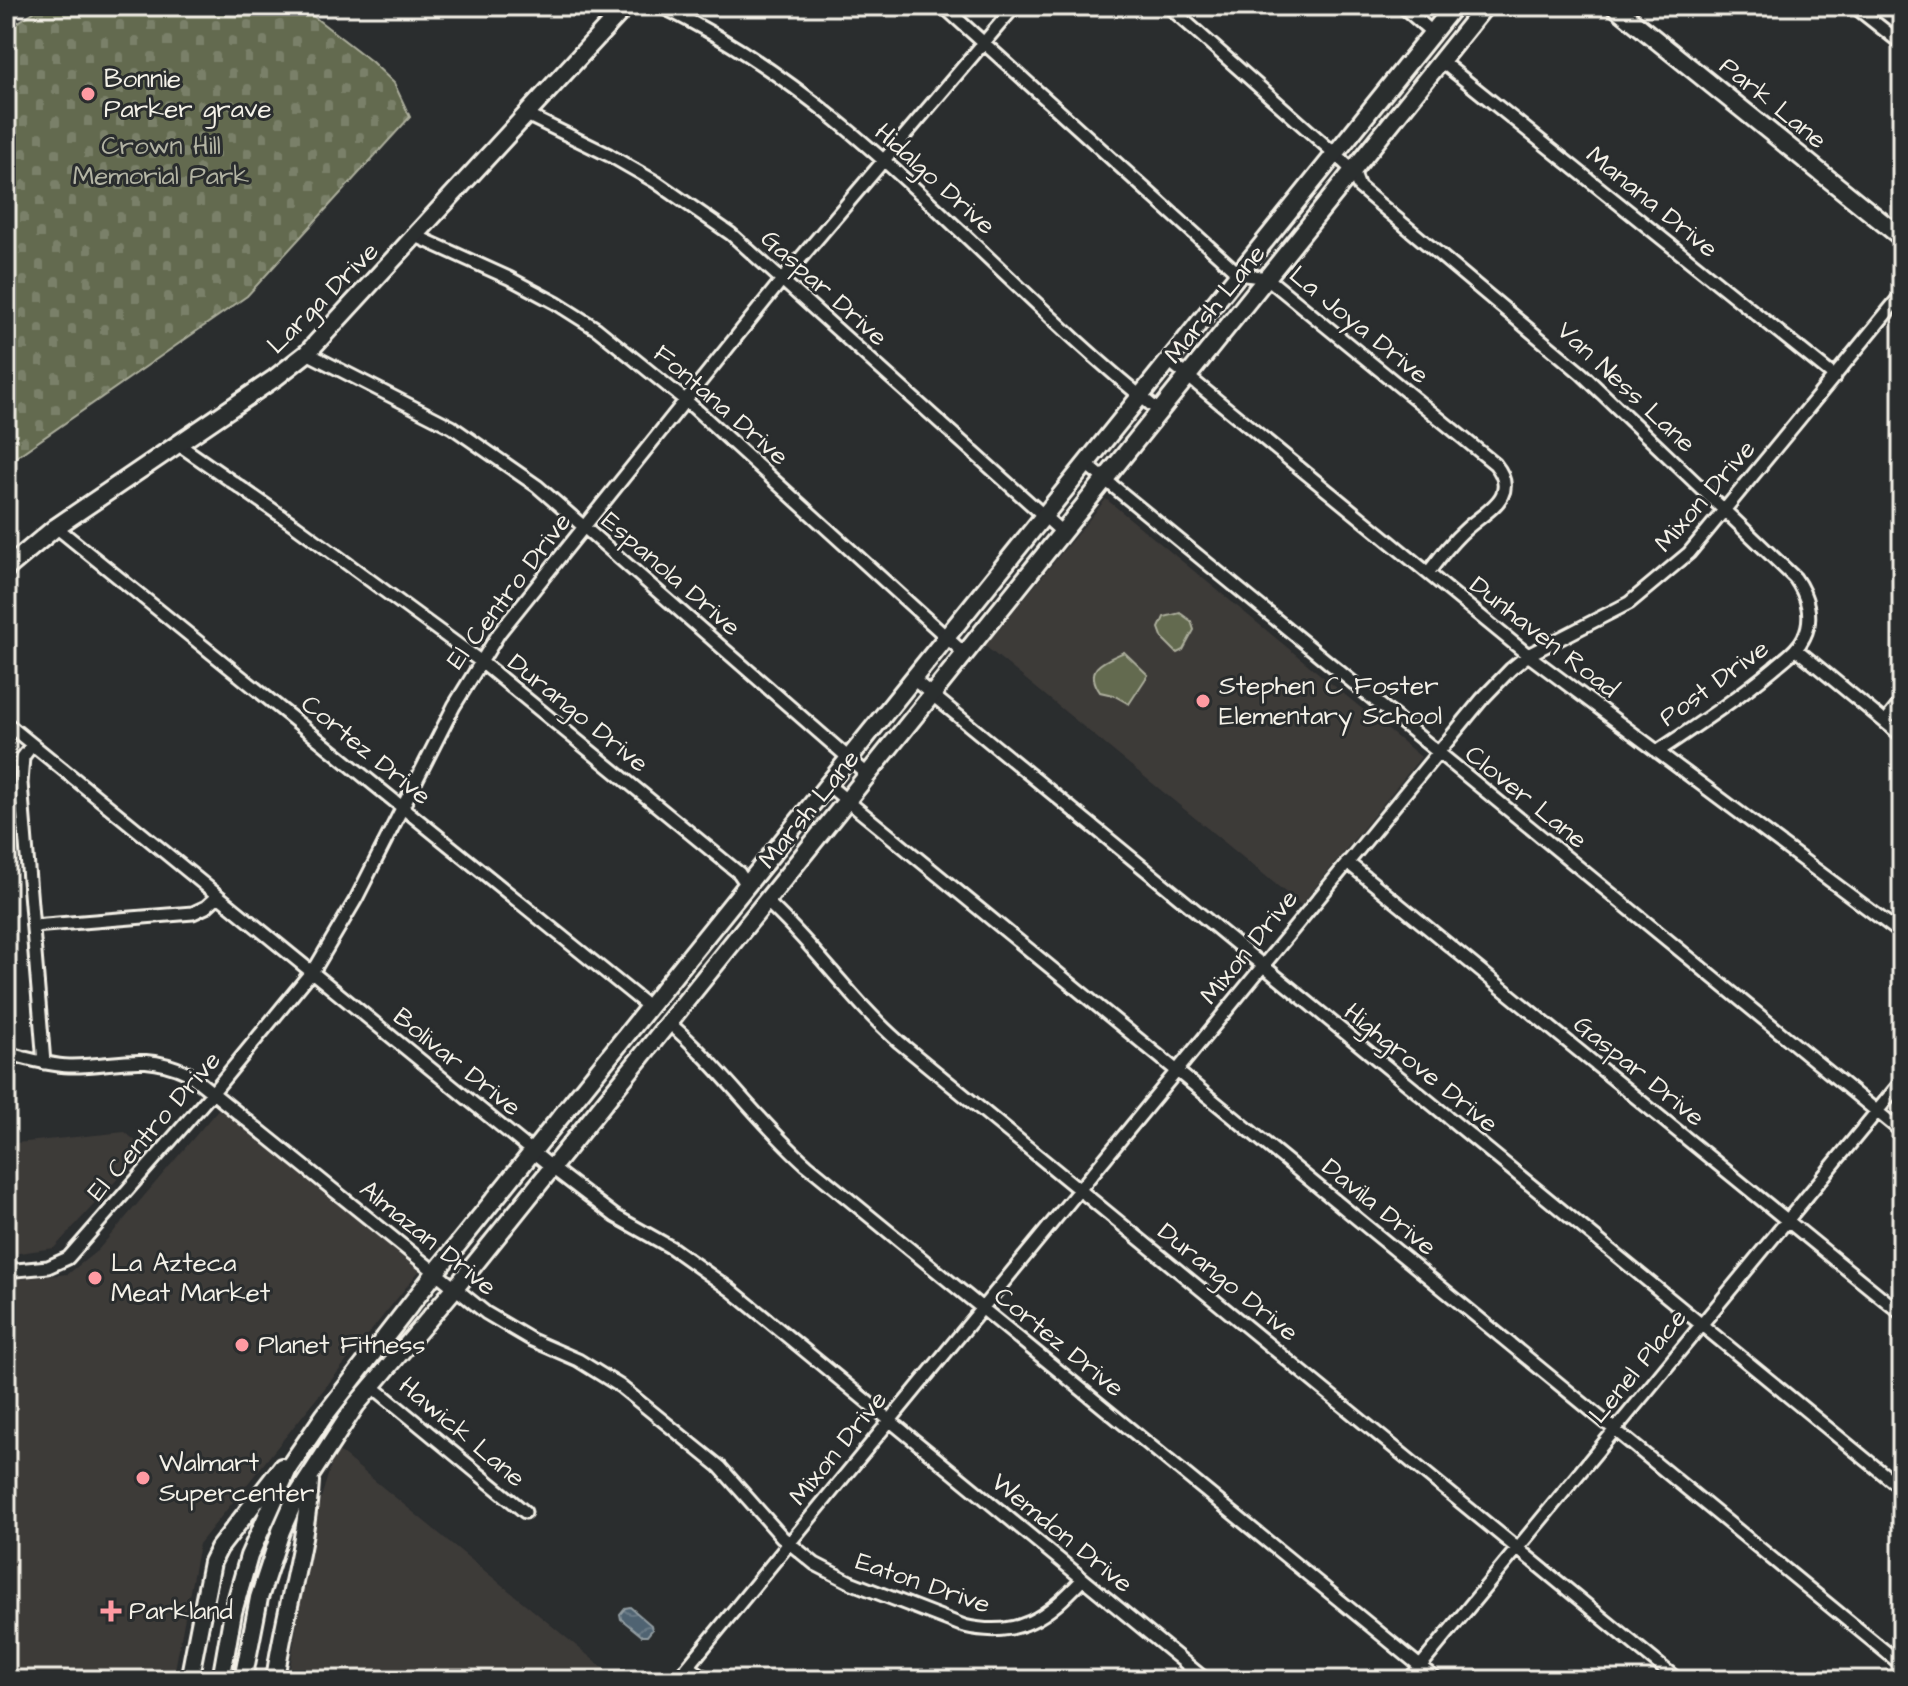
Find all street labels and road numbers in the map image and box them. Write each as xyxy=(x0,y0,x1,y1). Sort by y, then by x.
street label: Park Lane xyxy=(1712,48,1834,158)
street label: Hidalgo Drive xyxy=(865,115,1003,245)
street label: Manana Drive xyxy=(1578,138,1726,266)
street label: Gaspar Drive xyxy=(753,221,895,355)
street label: Larga Drive xyxy=(259,234,389,364)
street label: Marsh Lane xyxy=(1156,237,1274,371)
street label: La Joya Drive xyxy=(1280,257,1437,394)
street label: Van Ness Lane xyxy=(1549,313,1703,461)
street label: Fontana Drive xyxy=(646,336,796,474)
street label: Mixon Drive xyxy=(1646,432,1764,560)
street label: Espanola Drive xyxy=(593,503,749,645)
street label: El Centro Drive xyxy=(438,505,580,677)
street label: Dunhaven Road xyxy=(1462,567,1626,707)
street label: Post Drive xyxy=(1652,631,1776,735)
street label: Durango Drive xyxy=(499,645,656,783)
street label: Cortez Drive xyxy=(293,686,439,814)
street label: Clover Lane xyxy=(1457,737,1595,857)
street label: Marsh Lane xyxy=(750,742,868,876)
street label: Mixon Drive xyxy=(1191,882,1307,1012)
street label: Highgrove Drive xyxy=(1335,995,1506,1143)
street label: Bolivar Drive xyxy=(385,999,529,1125)
street label: Gaspar Drive xyxy=(1566,1007,1712,1135)
street label: El Centro Drive xyxy=(79,1043,229,1209)
street label: Davila Drive xyxy=(1314,1150,1444,1264)
street label: Almazan Drive xyxy=(352,1172,504,1304)
street label: Durango Drive xyxy=(1149,1214,1306,1352)
street label: Cortez Drive xyxy=(986,1278,1132,1406)
street label: Lenel Place xyxy=(1581,1301,1695,1431)
street label: Hawick Lane xyxy=(391,1368,533,1496)
street label: Mixon Drive xyxy=(780,1383,896,1513)
street label: Wemdon Drive xyxy=(984,1465,1140,1601)
street label: Eaton Drive xyxy=(851,1543,995,1623)

